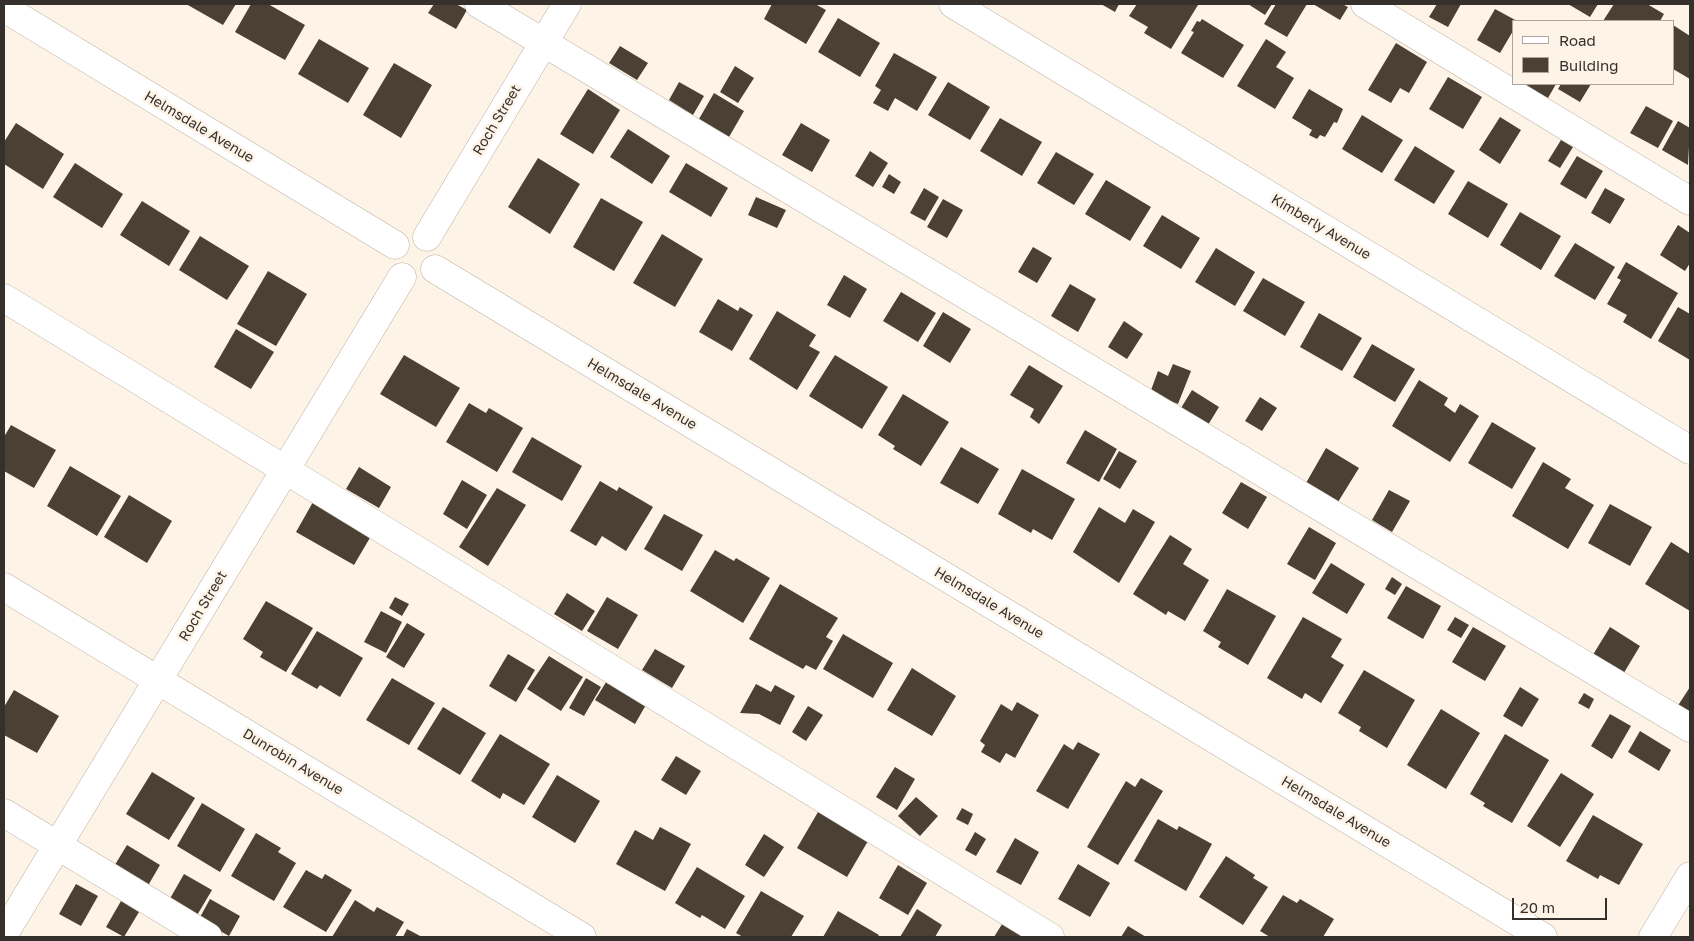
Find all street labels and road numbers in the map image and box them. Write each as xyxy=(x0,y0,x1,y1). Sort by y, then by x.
street label: Roch Street xyxy=(469,82,525,158)
street label: Helmsdale Avenue xyxy=(141,88,257,166)
street label: Kimberly Avenue xyxy=(1268,191,1374,263)
street label: Helmsdale Avenue xyxy=(584,355,700,433)
street label: Helmsdale Avenue xyxy=(931,564,1047,642)
street label: Roch Street xyxy=(175,568,231,644)
street label: Dunrobin Avenue xyxy=(240,725,346,799)
street label: Helmsdale Avenue xyxy=(1278,773,1394,851)

